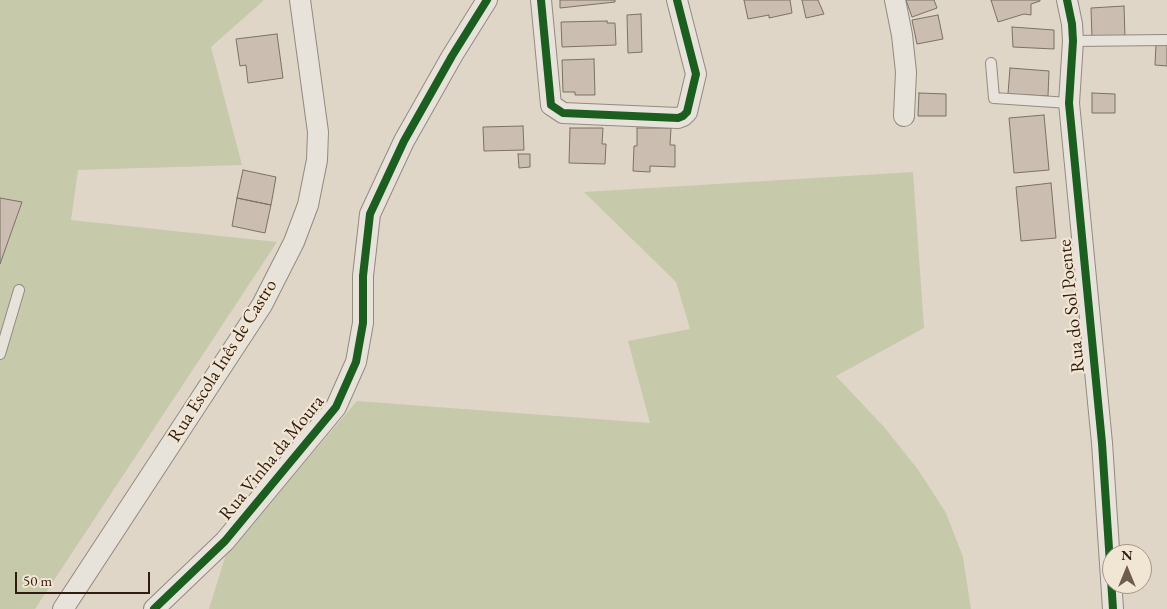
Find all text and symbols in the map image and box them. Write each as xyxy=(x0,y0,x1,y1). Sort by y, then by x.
street label: Rua do Sol Poente xyxy=(1054,238,1090,374)
street label: Rua Escola Inês de Castro xyxy=(164,275,282,447)
street label: Rua Vinha da Moura xyxy=(215,391,329,525)
north arrow xyxy=(1102,544,1152,594)
text: N xyxy=(1121,546,1133,564)
scale bar xyxy=(18,562,152,594)
text: 50 m xyxy=(23,571,52,590)

